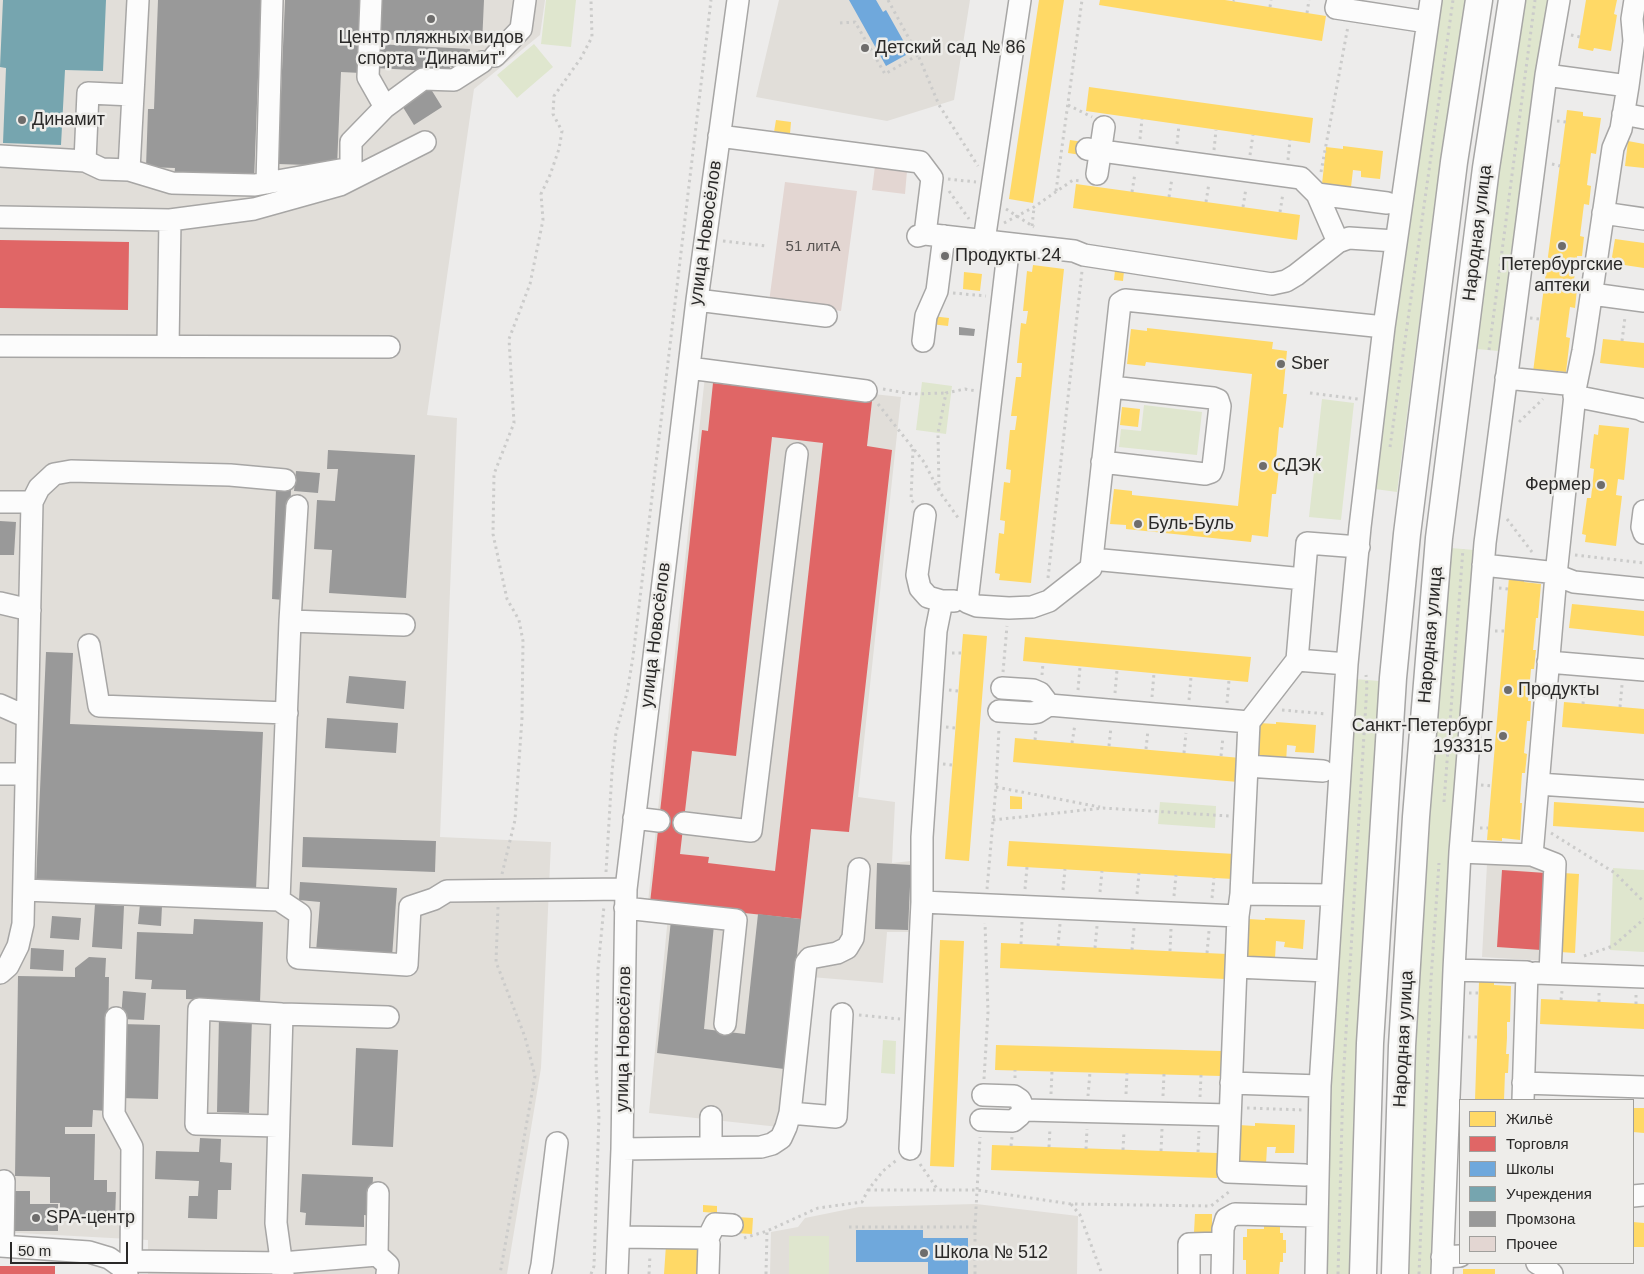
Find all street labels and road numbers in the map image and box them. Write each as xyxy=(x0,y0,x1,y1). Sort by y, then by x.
street label: улица Новосёлов xyxy=(685,159,727,307)
street label: Народная улица xyxy=(1459,164,1497,302)
street label: улица Новосёлов xyxy=(636,561,676,709)
street label: Народная улица xyxy=(1414,566,1448,704)
street label: улица Новосёлов xyxy=(612,966,636,1112)
street label: Народная улица xyxy=(1390,970,1418,1108)

